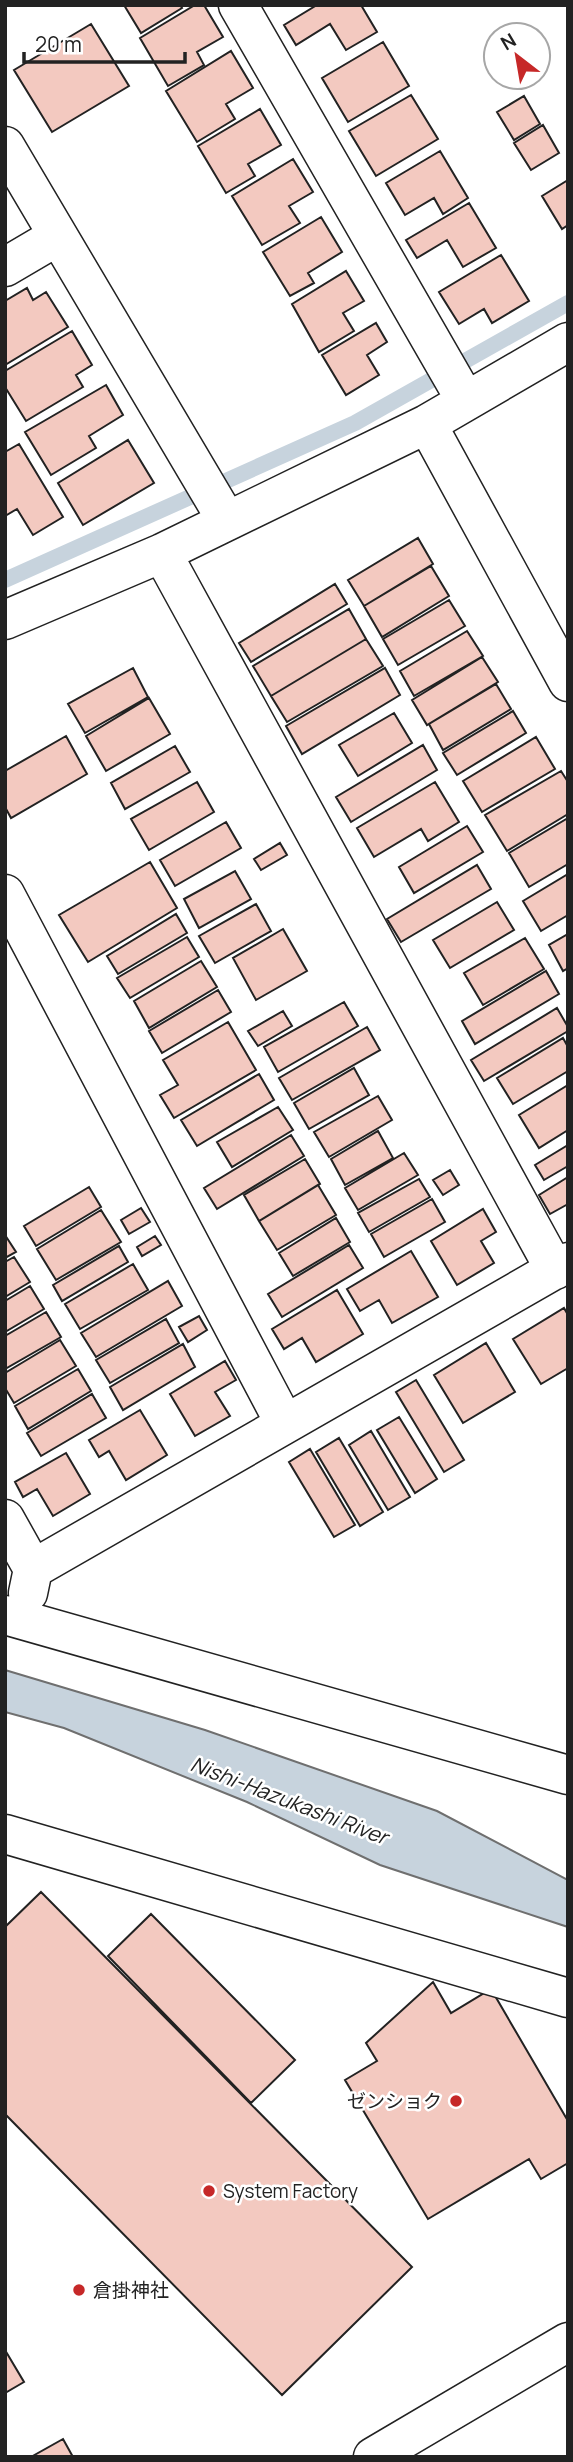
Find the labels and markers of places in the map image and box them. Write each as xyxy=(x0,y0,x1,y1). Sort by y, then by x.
place label: ゼンショク xyxy=(347,2088,442,2114)
marker: ゼンショク xyxy=(448,2093,464,2109)
place label: System Factory xyxy=(223,2178,358,2204)
marker: System Factory xyxy=(201,2183,217,2199)
place label: 倉掛神社 xyxy=(93,2277,169,2303)
marker: 倉掛神社 xyxy=(71,2282,87,2298)

